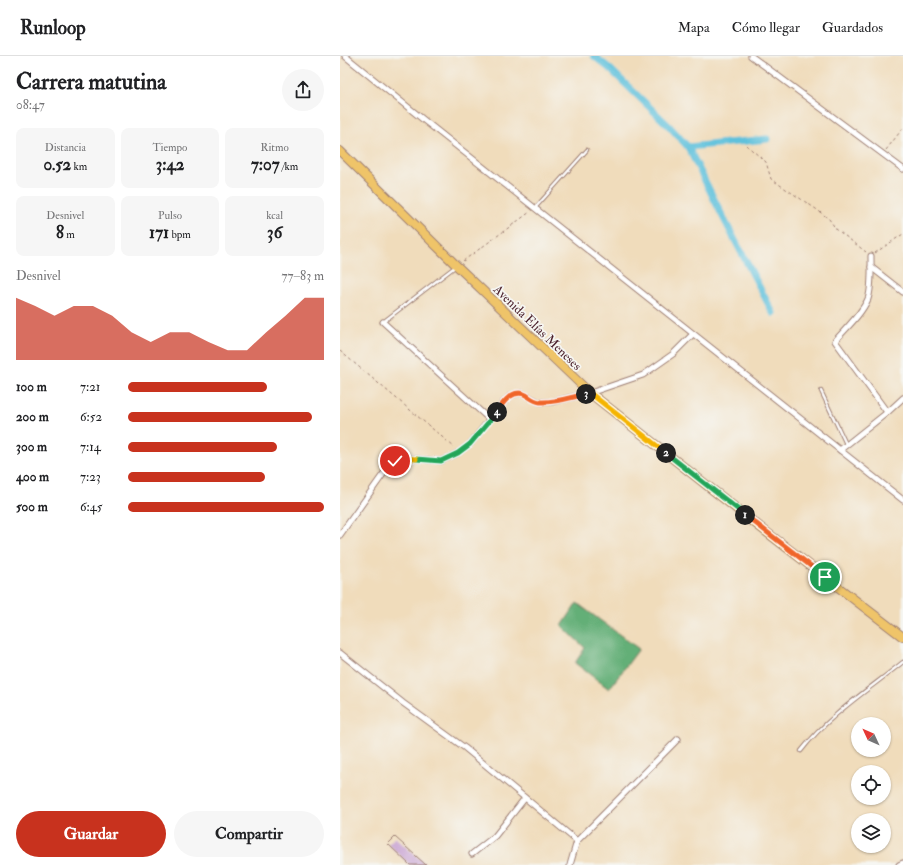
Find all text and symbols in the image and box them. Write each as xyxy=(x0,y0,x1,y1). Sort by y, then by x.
text: Runloop xyxy=(20,16,86,40)
text: Mapa xyxy=(678,19,710,36)
text: Cómo llegar xyxy=(732,19,800,36)
text: Guardados xyxy=(822,19,883,36)
text: Carrera matutina xyxy=(16,68,166,96)
button: share xyxy=(282,69,324,111)
text: 08:47 xyxy=(16,97,45,113)
text: Distancia xyxy=(45,141,86,154)
text: Tiempo xyxy=(153,141,187,154)
text: Ritmo xyxy=(261,141,289,154)
text: 0.52 xyxy=(43,154,71,175)
text: 3:42 xyxy=(156,154,184,175)
text: 7:07 xyxy=(251,154,279,175)
text: km xyxy=(71,160,87,173)
text: /km xyxy=(279,160,298,173)
text: Desnivel xyxy=(46,209,84,222)
text: Pulso xyxy=(158,209,182,222)
text: kcal xyxy=(266,209,283,222)
text: 8 xyxy=(56,222,64,243)
text: 171 xyxy=(149,222,169,243)
text: 36 xyxy=(267,222,282,243)
text: m xyxy=(64,228,75,241)
text: bpm xyxy=(169,228,191,241)
text: Desnivel xyxy=(16,268,61,284)
text: 77–83 m xyxy=(282,268,324,284)
street label: Avenida Elías Meneses xyxy=(489,281,585,374)
text: 100 m xyxy=(16,379,47,395)
text: 7:21 xyxy=(80,379,100,395)
pin: 3 xyxy=(576,384,596,404)
text: 3 xyxy=(584,387,588,400)
pin: 4 xyxy=(487,402,507,422)
text: 4 xyxy=(494,405,500,418)
text: 200 m xyxy=(16,409,49,425)
text: 6:52 xyxy=(80,409,102,425)
text: 300 m xyxy=(16,439,47,455)
text: 7:14 xyxy=(80,439,101,455)
pin: 2 xyxy=(656,443,676,463)
pin xyxy=(378,444,412,478)
text: 2 xyxy=(663,446,669,459)
icon: check xyxy=(384,450,406,472)
text: 400 m xyxy=(16,469,49,485)
text: 7:23 xyxy=(80,469,101,485)
text: 500 m xyxy=(16,499,48,515)
text: 6:45 xyxy=(80,499,103,515)
pin: 1 xyxy=(735,505,755,525)
text: 1 xyxy=(743,508,747,521)
pin xyxy=(808,560,842,594)
icon: arrive xyxy=(814,566,836,588)
north arrow xyxy=(851,717,891,757)
map controls xyxy=(851,717,891,853)
button: locate xyxy=(851,765,891,805)
button: Guardar xyxy=(16,811,166,857)
button: Compartir xyxy=(174,811,324,857)
button: layers xyxy=(851,813,891,853)

